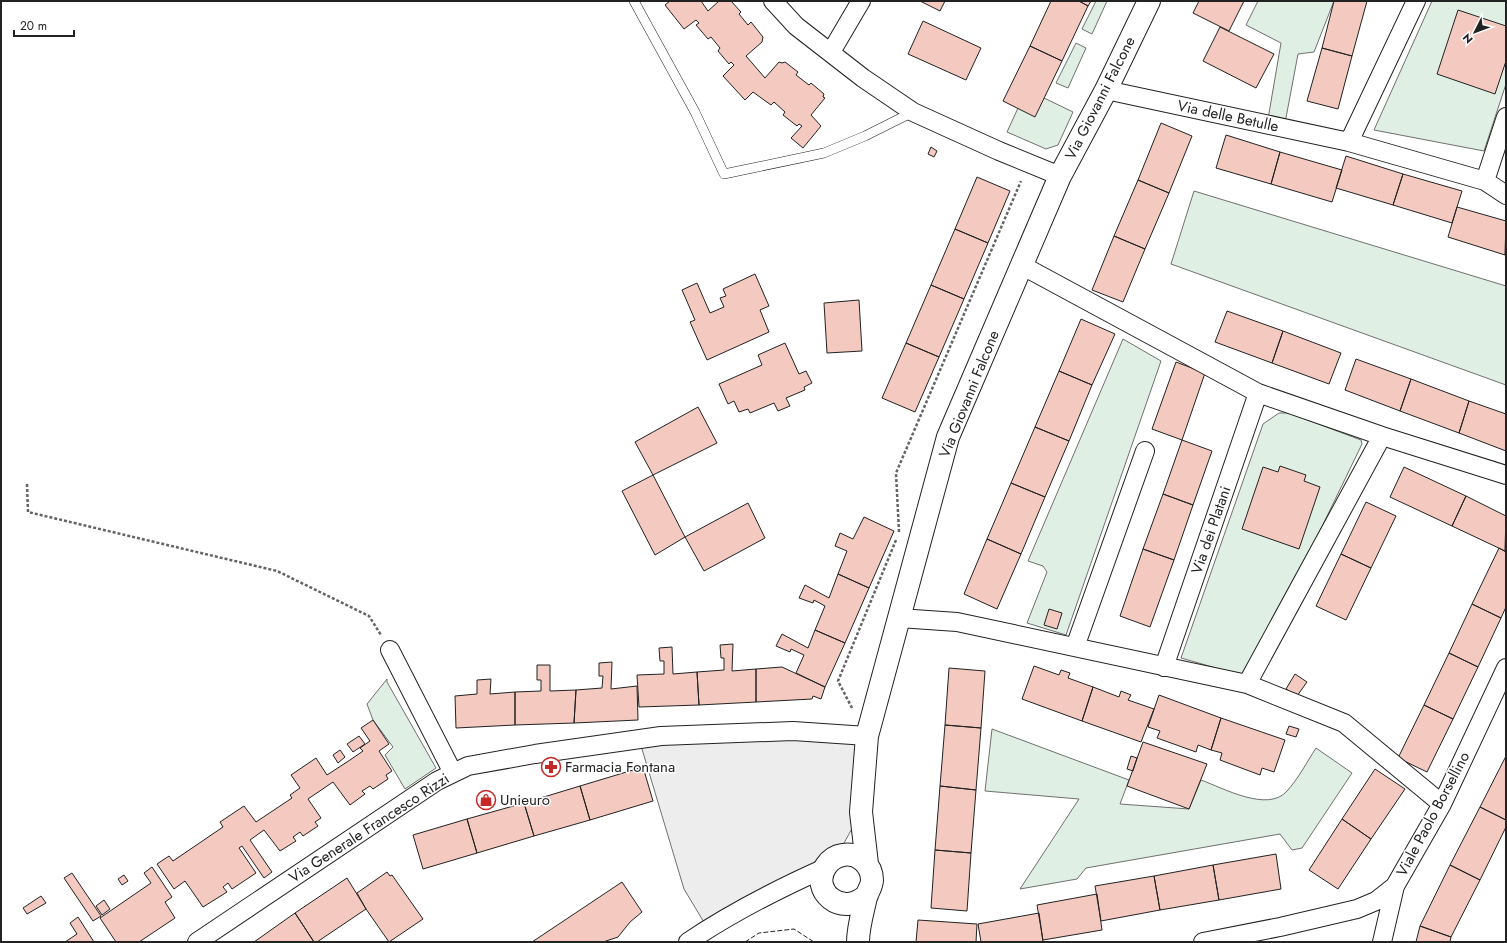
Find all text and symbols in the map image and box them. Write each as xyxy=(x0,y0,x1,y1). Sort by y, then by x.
scale bar xyxy=(14,12,74,38)
north arrow xyxy=(1455,12,1495,52)
text: 20 m xyxy=(20,17,47,35)
text: N xyxy=(1459,30,1476,47)
street label: Via Giovanni Falcone xyxy=(1059,32,1141,163)
street label: Via delle Betulle xyxy=(1175,95,1281,138)
street label: Via Giovanni Falcone xyxy=(933,327,1005,461)
street label: Via dei Platani xyxy=(1186,483,1236,577)
street label: Viale Paolo Borsellino xyxy=(1391,748,1475,880)
pharmacy icon: Farmacia Fontana xyxy=(540,756,562,778)
place label: Farmacia Fontana xyxy=(565,756,675,778)
street label: Via Generale Francesco Rizzi xyxy=(285,768,453,888)
shop icon: Unieuro xyxy=(475,789,497,811)
place label: Unieuro xyxy=(500,789,550,811)

